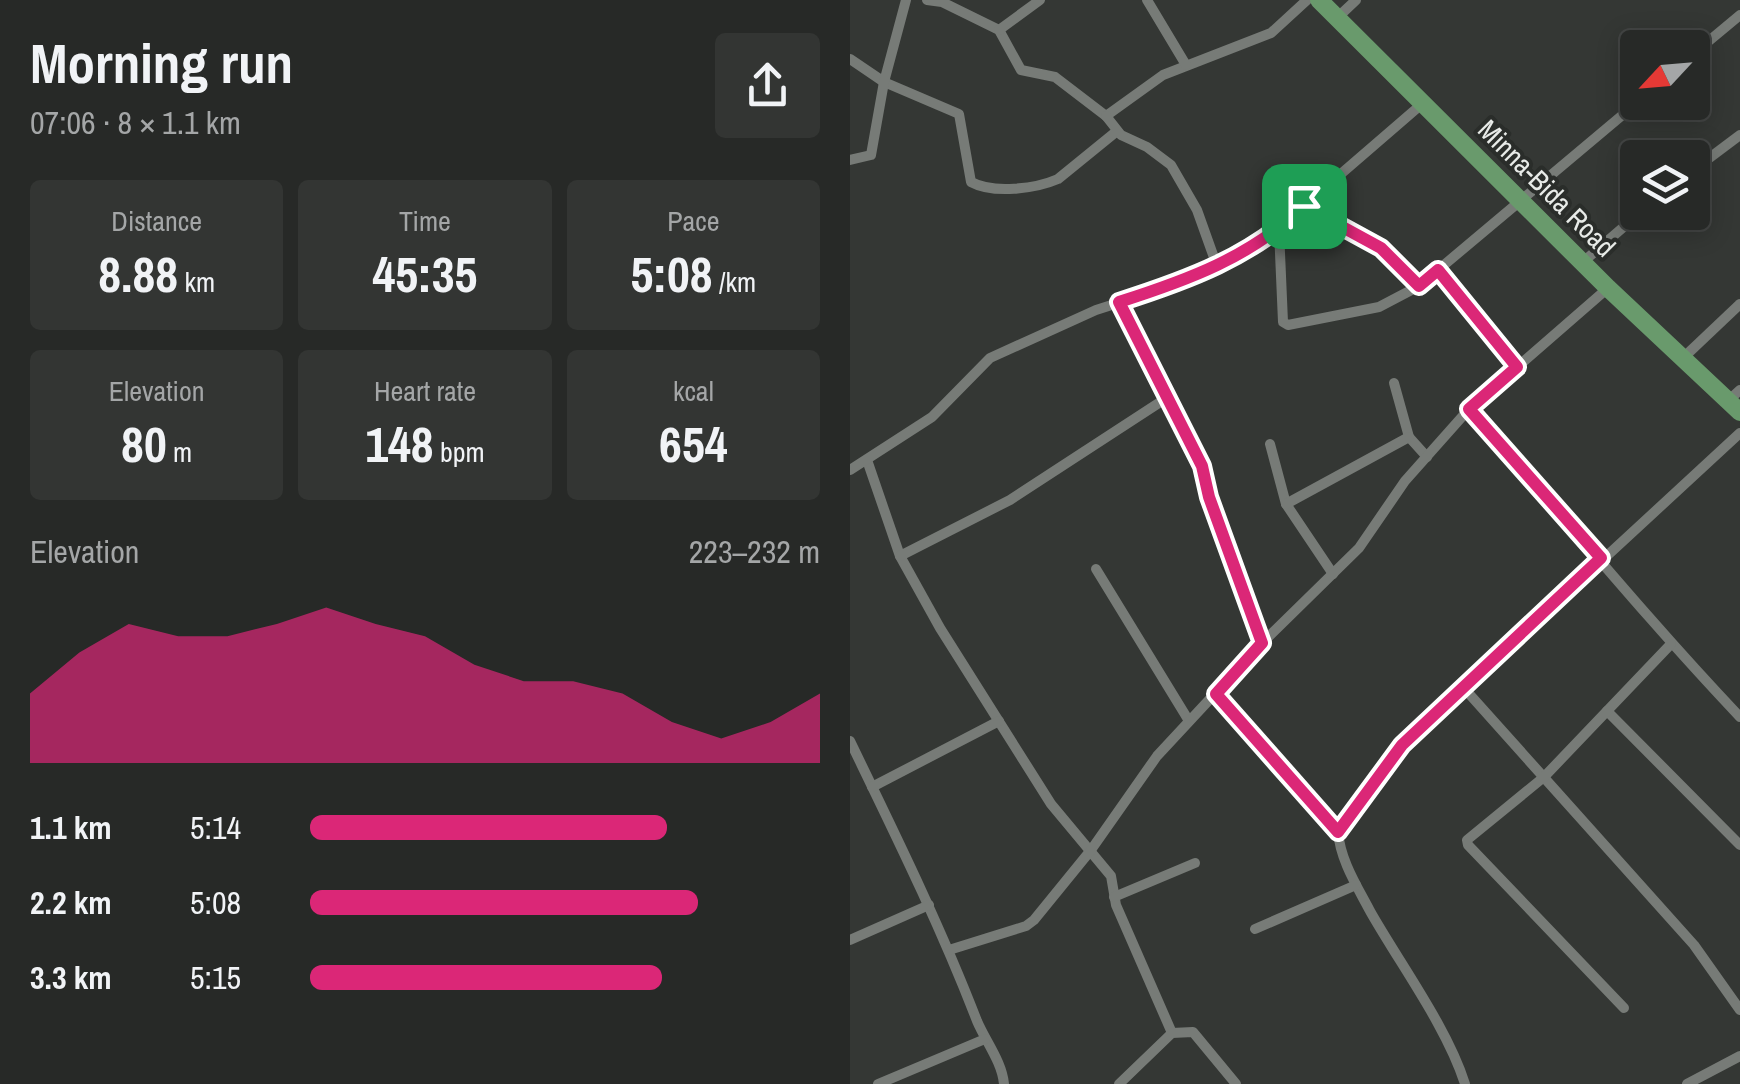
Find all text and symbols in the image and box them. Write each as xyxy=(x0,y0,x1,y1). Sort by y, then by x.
text: Morning run xyxy=(30,26,293,100)
north arrow xyxy=(1620,30,1710,120)
map controls xyxy=(1620,30,1710,230)
button: share xyxy=(715,33,820,138)
text: 07:06 · 8 × 1.1 km xyxy=(30,101,241,144)
street label: Minna-Bida Road xyxy=(1470,111,1624,265)
button: layers xyxy=(1620,140,1710,230)
pin xyxy=(1262,164,1347,249)
icon: arrive xyxy=(1277,179,1332,234)
text: Distance xyxy=(111,202,202,240)
text: Time xyxy=(399,202,451,240)
text: Pace xyxy=(667,202,719,240)
text: 8.88 xyxy=(98,240,178,308)
text: 45:35 xyxy=(373,240,477,308)
text: 5:08 xyxy=(631,240,713,308)
text: km xyxy=(178,263,215,301)
text: /km xyxy=(713,263,756,301)
text: Elevation xyxy=(109,372,205,410)
text: Heart rate xyxy=(374,372,476,410)
text: kcal xyxy=(673,372,714,410)
text: 80 xyxy=(121,410,167,478)
text: 148 xyxy=(365,410,434,478)
text: 654 xyxy=(659,410,728,478)
text: m xyxy=(167,433,192,471)
text: bpm xyxy=(434,433,485,471)
text: Elevation xyxy=(30,530,139,573)
text: 223–232 m xyxy=(689,530,820,573)
text: 1.1 km xyxy=(30,806,112,849)
text: 5:14 xyxy=(190,806,241,849)
text: 2.2 km xyxy=(30,881,112,924)
text: 5:08 xyxy=(190,881,241,924)
text: 3.3 km xyxy=(30,956,112,999)
text: 5:15 xyxy=(190,956,241,999)

